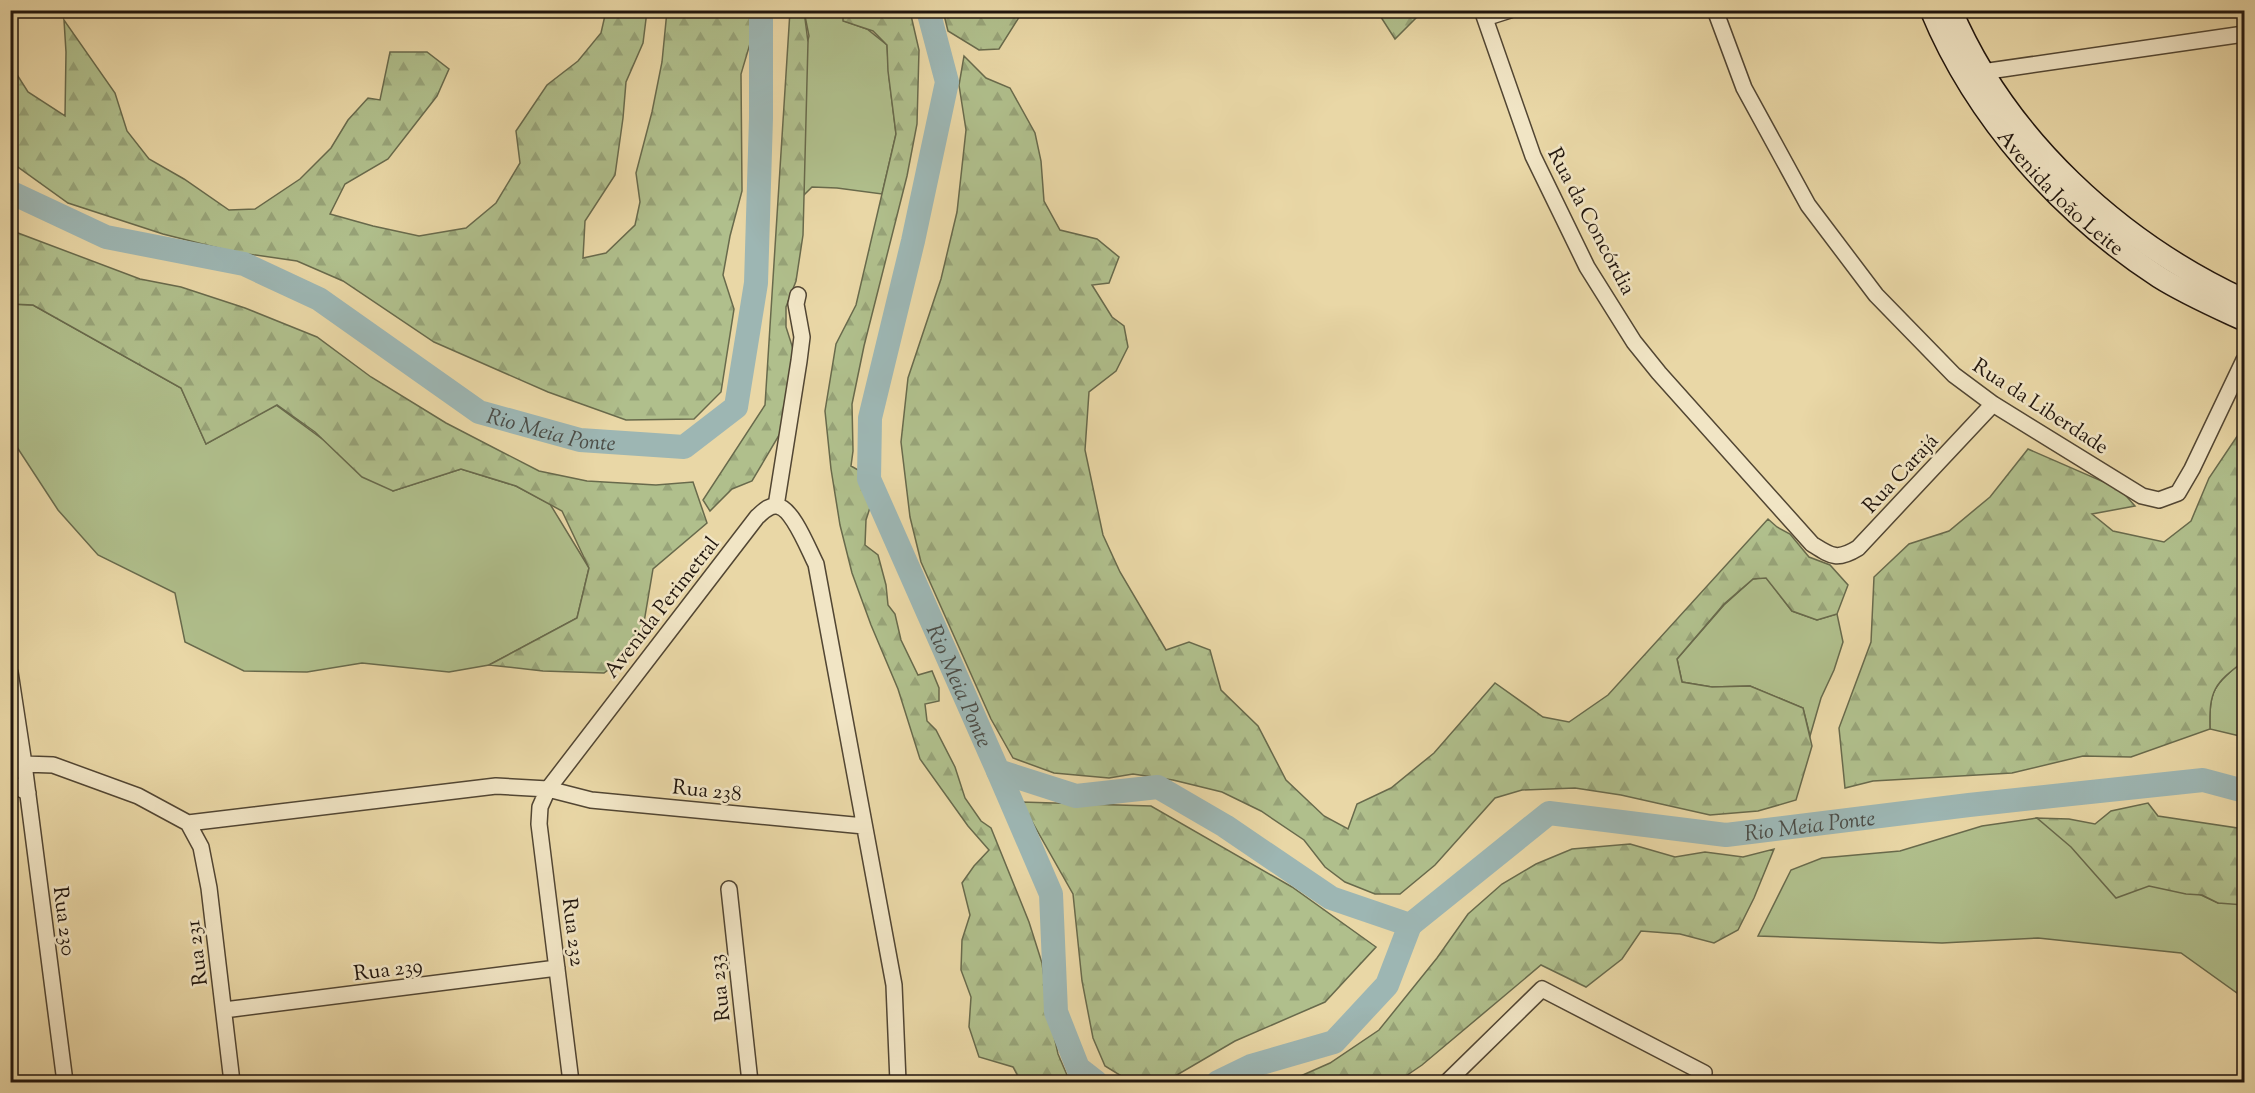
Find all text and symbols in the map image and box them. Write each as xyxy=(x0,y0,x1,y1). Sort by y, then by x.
street label: Avenida João Leite xyxy=(1989,124,2129,264)
street label: Rua da Concórdia xyxy=(1539,143,1642,301)
street label: Rua da Liberdade xyxy=(1966,352,2114,463)
water label: Rio Meia Ponte xyxy=(483,402,617,461)
street label: Rua Carajá xyxy=(1857,427,1947,521)
street label: Avenida Perimetral xyxy=(598,531,728,685)
water label: Rio Meia Ponte xyxy=(916,620,999,754)
street label: Rua 238 xyxy=(671,773,743,811)
water label: Rio Meia Ponte xyxy=(1743,804,1877,852)
street label: Rua 230 xyxy=(44,885,82,958)
street label: Rua 232 xyxy=(553,896,591,968)
street label: Rua 231 xyxy=(179,918,217,987)
street label: Rua 239 xyxy=(352,952,424,990)
street label: Rua 233 xyxy=(703,953,739,1023)

